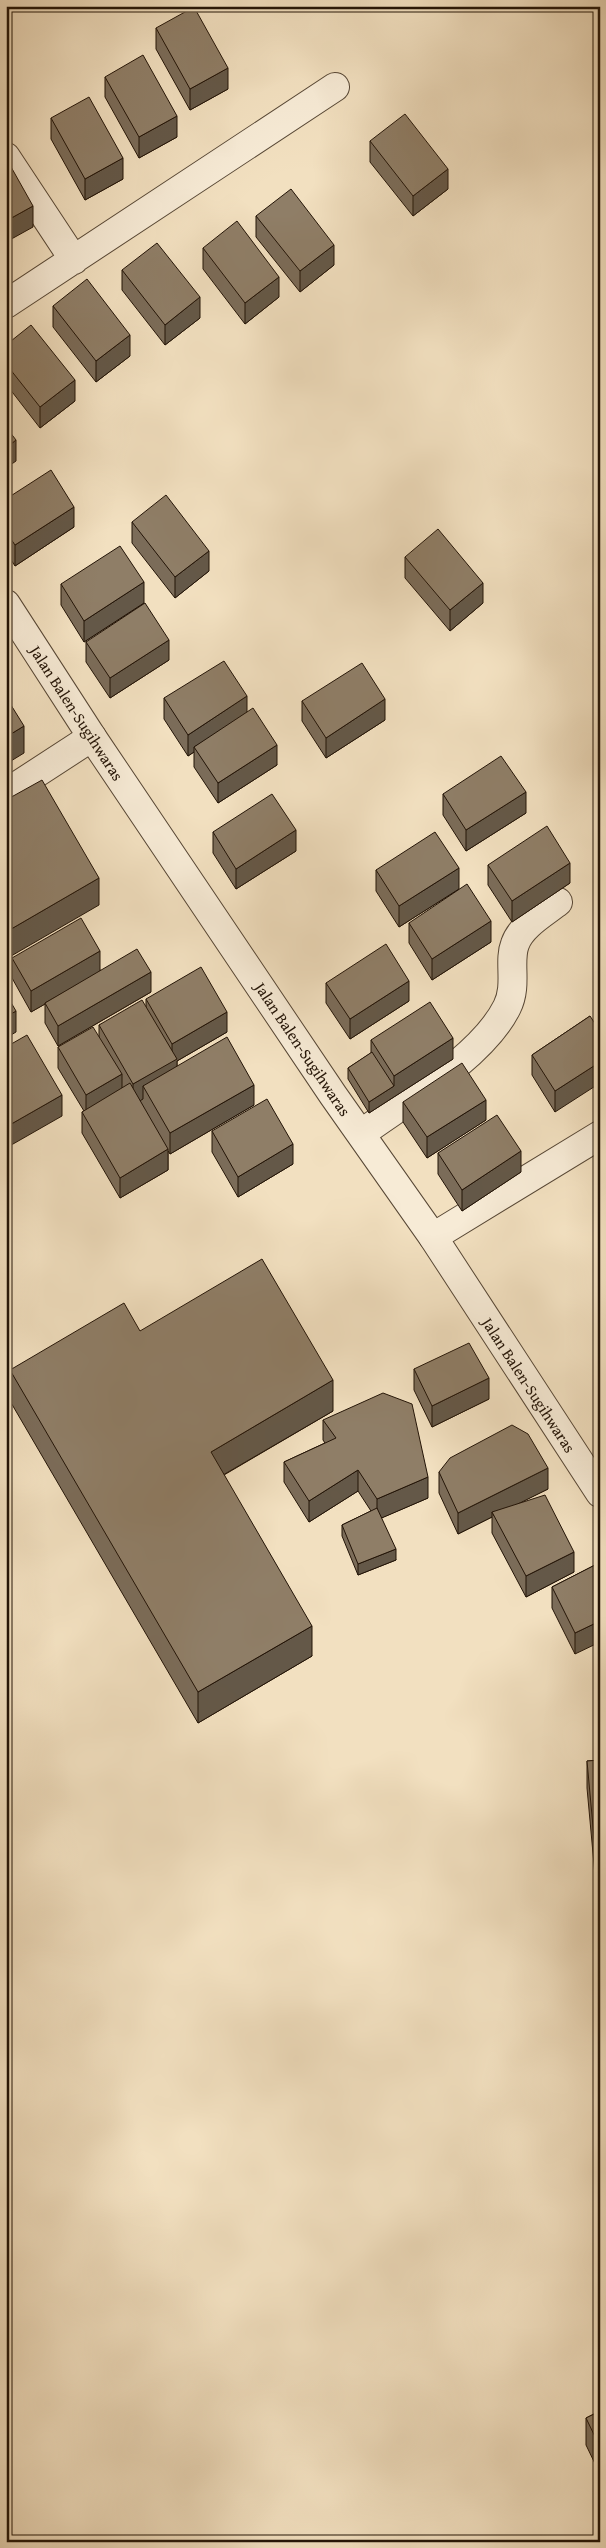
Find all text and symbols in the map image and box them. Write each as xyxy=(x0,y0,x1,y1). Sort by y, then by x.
street label: Jalan Balen-Sugihwaras xyxy=(23,639,130,785)
street label: Jalan Balen-Sugihwaras xyxy=(248,975,357,1121)
street label: Jalan Balen-Sugihwaras xyxy=(475,1311,582,1457)

